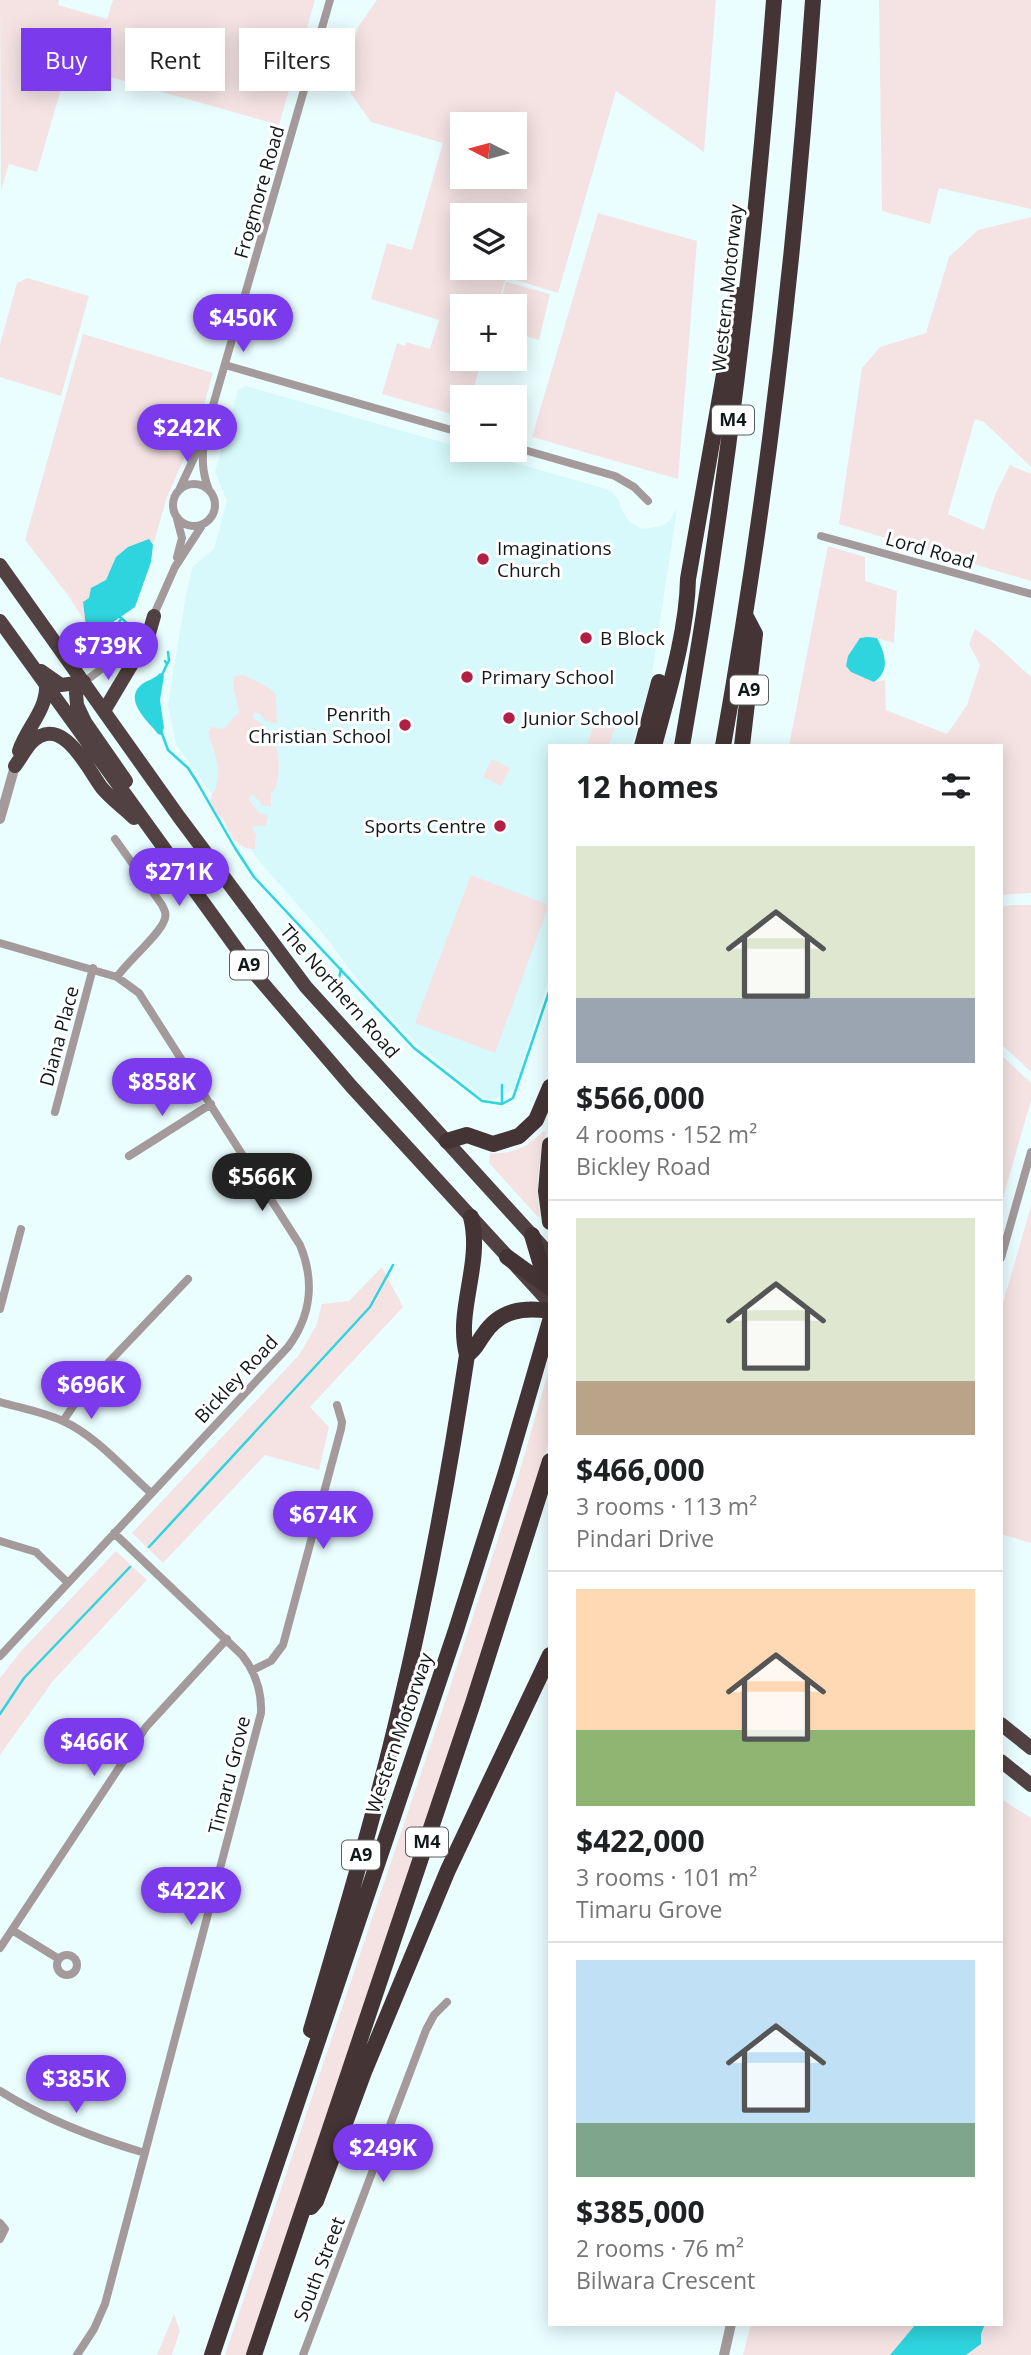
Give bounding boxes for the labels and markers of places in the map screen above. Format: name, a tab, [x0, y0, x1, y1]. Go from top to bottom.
pin: $450K	[194, 294, 292, 354]
pin: $242K	[138, 405, 236, 464]
place label: Imaginations Church	[497, 535, 611, 583]
marker: Imaginations Church	[475, 551, 491, 567]
pin: $739K	[59, 622, 157, 682]
place label: B Block	[600, 625, 665, 651]
marker: B Block	[578, 630, 594, 646]
place label: Primary School	[481, 664, 614, 690]
marker: Primary School	[459, 669, 475, 685]
place label: Penrith Christian School	[248, 701, 391, 749]
place label: Junior School	[521, 705, 639, 731]
marker: Junior School	[501, 710, 517, 726]
marker: Penrith Christian School	[397, 717, 413, 733]
place label: Sports Centre	[365, 813, 486, 839]
marker: Sports Centre	[492, 818, 508, 834]
pin: $271K	[130, 848, 228, 908]
pin: $858K	[113, 1058, 211, 1118]
pin: $566K	[213, 1154, 311, 1213]
pin: $696K	[42, 1362, 140, 1421]
pin: $674K	[274, 1492, 372, 1551]
pin: $466K	[45, 1718, 143, 1778]
pin: $422K	[142, 1868, 240, 1927]
pin: $385K	[27, 2056, 125, 2115]
pin: $249K	[334, 2124, 432, 2184]

